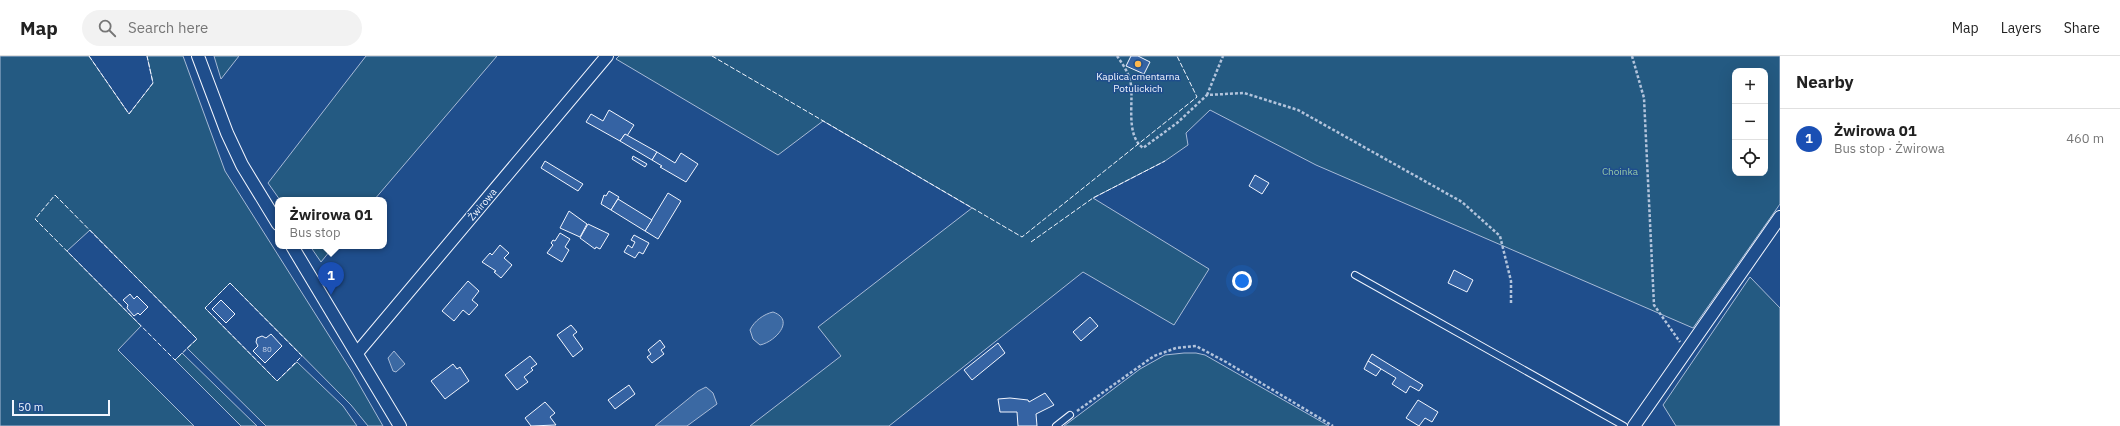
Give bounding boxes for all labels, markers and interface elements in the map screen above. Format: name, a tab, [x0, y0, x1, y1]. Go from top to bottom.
search box	[82, 10, 362, 46]
text: Map	[20, 16, 58, 40]
icon: search	[96, 17, 118, 39]
text: Search here	[128, 18, 208, 37]
text: Map	[1952, 19, 1979, 37]
text: Layers	[2001, 19, 2042, 37]
text: Share	[2064, 19, 2100, 37]
marker: Kaplica cmentarna Potulickich	[1133, 59, 1143, 69]
map controls	[1732, 68, 1768, 176]
button: +	[1732, 68, 1768, 104]
place label: Kaplica cmentarna Potulickich	[1096, 70, 1181, 95]
text: Nearby	[1796, 71, 1854, 93]
button: −	[1732, 104, 1768, 140]
text: Żwirowa 01	[1834, 121, 1917, 140]
text: 1	[1805, 130, 1813, 147]
text: 460 m	[2066, 130, 2104, 147]
button: locate	[1732, 140, 1768, 176]
text: Bus stop · Żwirowa	[1834, 140, 1945, 157]
park label: Choinka	[1602, 165, 1639, 178]
street label: Żwirowa	[465, 185, 500, 223]
popup	[275, 197, 387, 249]
text: Żwirowa 01	[290, 205, 372, 224]
text: Bus stop	[290, 224, 340, 241]
pin: 1	[318, 262, 344, 295]
your location	[1232, 271, 1252, 291]
house number: 80	[262, 344, 272, 354]
scale bar	[12, 398, 110, 417]
text: 50 m	[18, 400, 43, 414]

